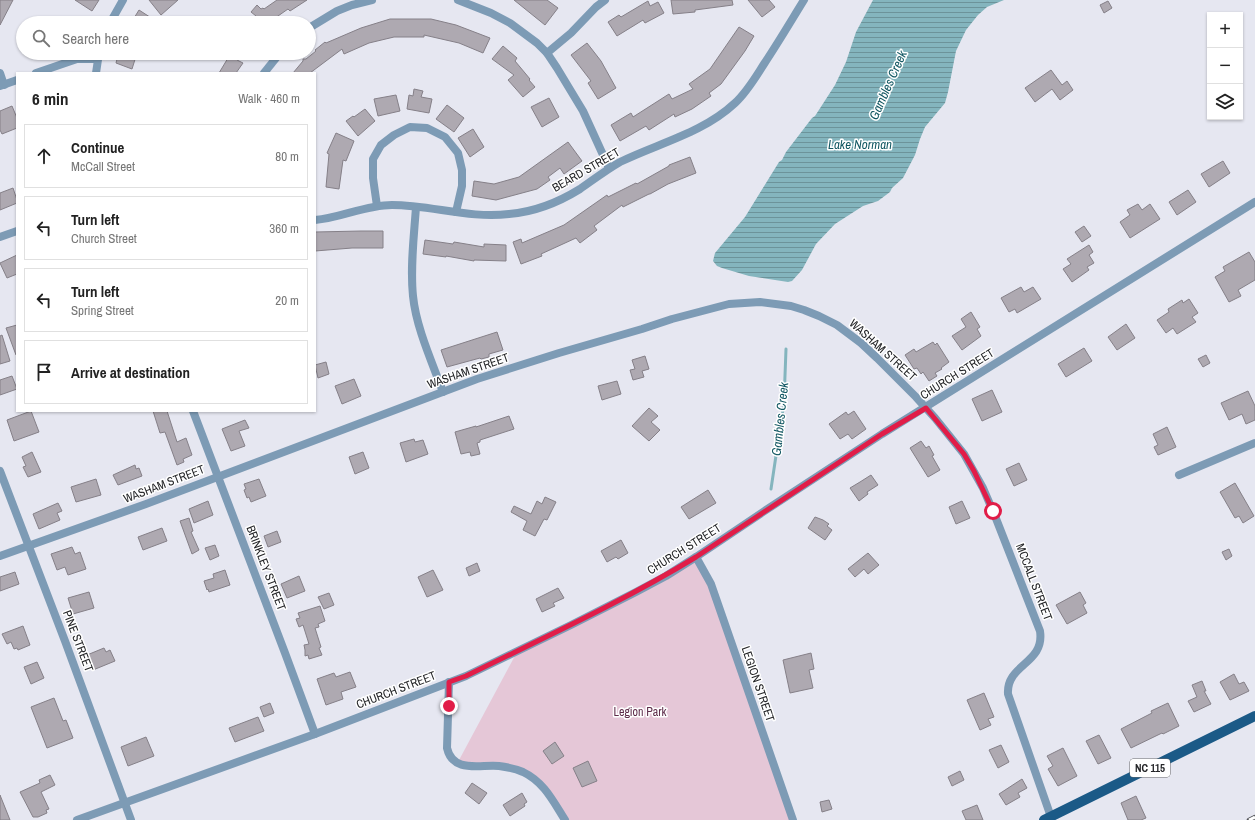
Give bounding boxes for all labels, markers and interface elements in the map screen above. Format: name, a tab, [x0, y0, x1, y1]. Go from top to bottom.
map controls	[1207, 12, 1243, 120]
button: +	[1207, 12, 1243, 48]
search box	[16, 16, 316, 60]
icon: search	[30, 27, 52, 49]
text: Search here	[62, 28, 129, 49]
water label: Gambles Creek	[865, 47, 911, 122]
button: −	[1207, 48, 1243, 84]
button: layers	[1207, 84, 1243, 120]
text: 6 min	[32, 87, 68, 110]
text: Walk · 460 m	[238, 90, 300, 107]
water label: Lake Norman	[828, 136, 892, 153]
text: Continue	[71, 137, 124, 158]
street label: BEARD STREET	[549, 144, 623, 196]
icon: ahead	[33, 145, 55, 167]
text: 80 m	[275, 148, 299, 165]
text: McCall Street	[71, 158, 135, 175]
text: Turn left	[71, 209, 119, 230]
icon: left	[33, 217, 55, 239]
text: 360 m	[269, 220, 299, 237]
text: Church Street	[71, 230, 137, 247]
text: Turn left	[71, 281, 119, 302]
icon: left	[33, 289, 55, 311]
text: 20 m	[275, 292, 299, 309]
text: Spring Street	[71, 302, 134, 319]
street label: WASHAM STREET	[846, 315, 920, 385]
street label: CHURCH STREET	[917, 345, 997, 403]
street label: WASHAM STREET	[425, 350, 511, 392]
icon: arrive	[33, 361, 55, 383]
text: Arrive at destination	[71, 362, 190, 383]
water label: Gambles Creek	[768, 381, 792, 457]
street label: WASHAM STREET	[121, 461, 207, 507]
route start	[984, 502, 1002, 520]
street label: CHURCH STREET	[644, 520, 724, 578]
street label: BRINKLEY STREET	[242, 523, 290, 613]
street label: MCCALL STREET	[1012, 541, 1056, 623]
street label: PINE STREET	[59, 608, 97, 674]
street label: LEGION STREET	[738, 644, 778, 724]
street label: CHURCH STREET	[354, 667, 438, 713]
route end	[440, 697, 458, 715]
park label: Legion Park	[613, 704, 667, 720]
road number: NC 115	[1130, 759, 1170, 777]

